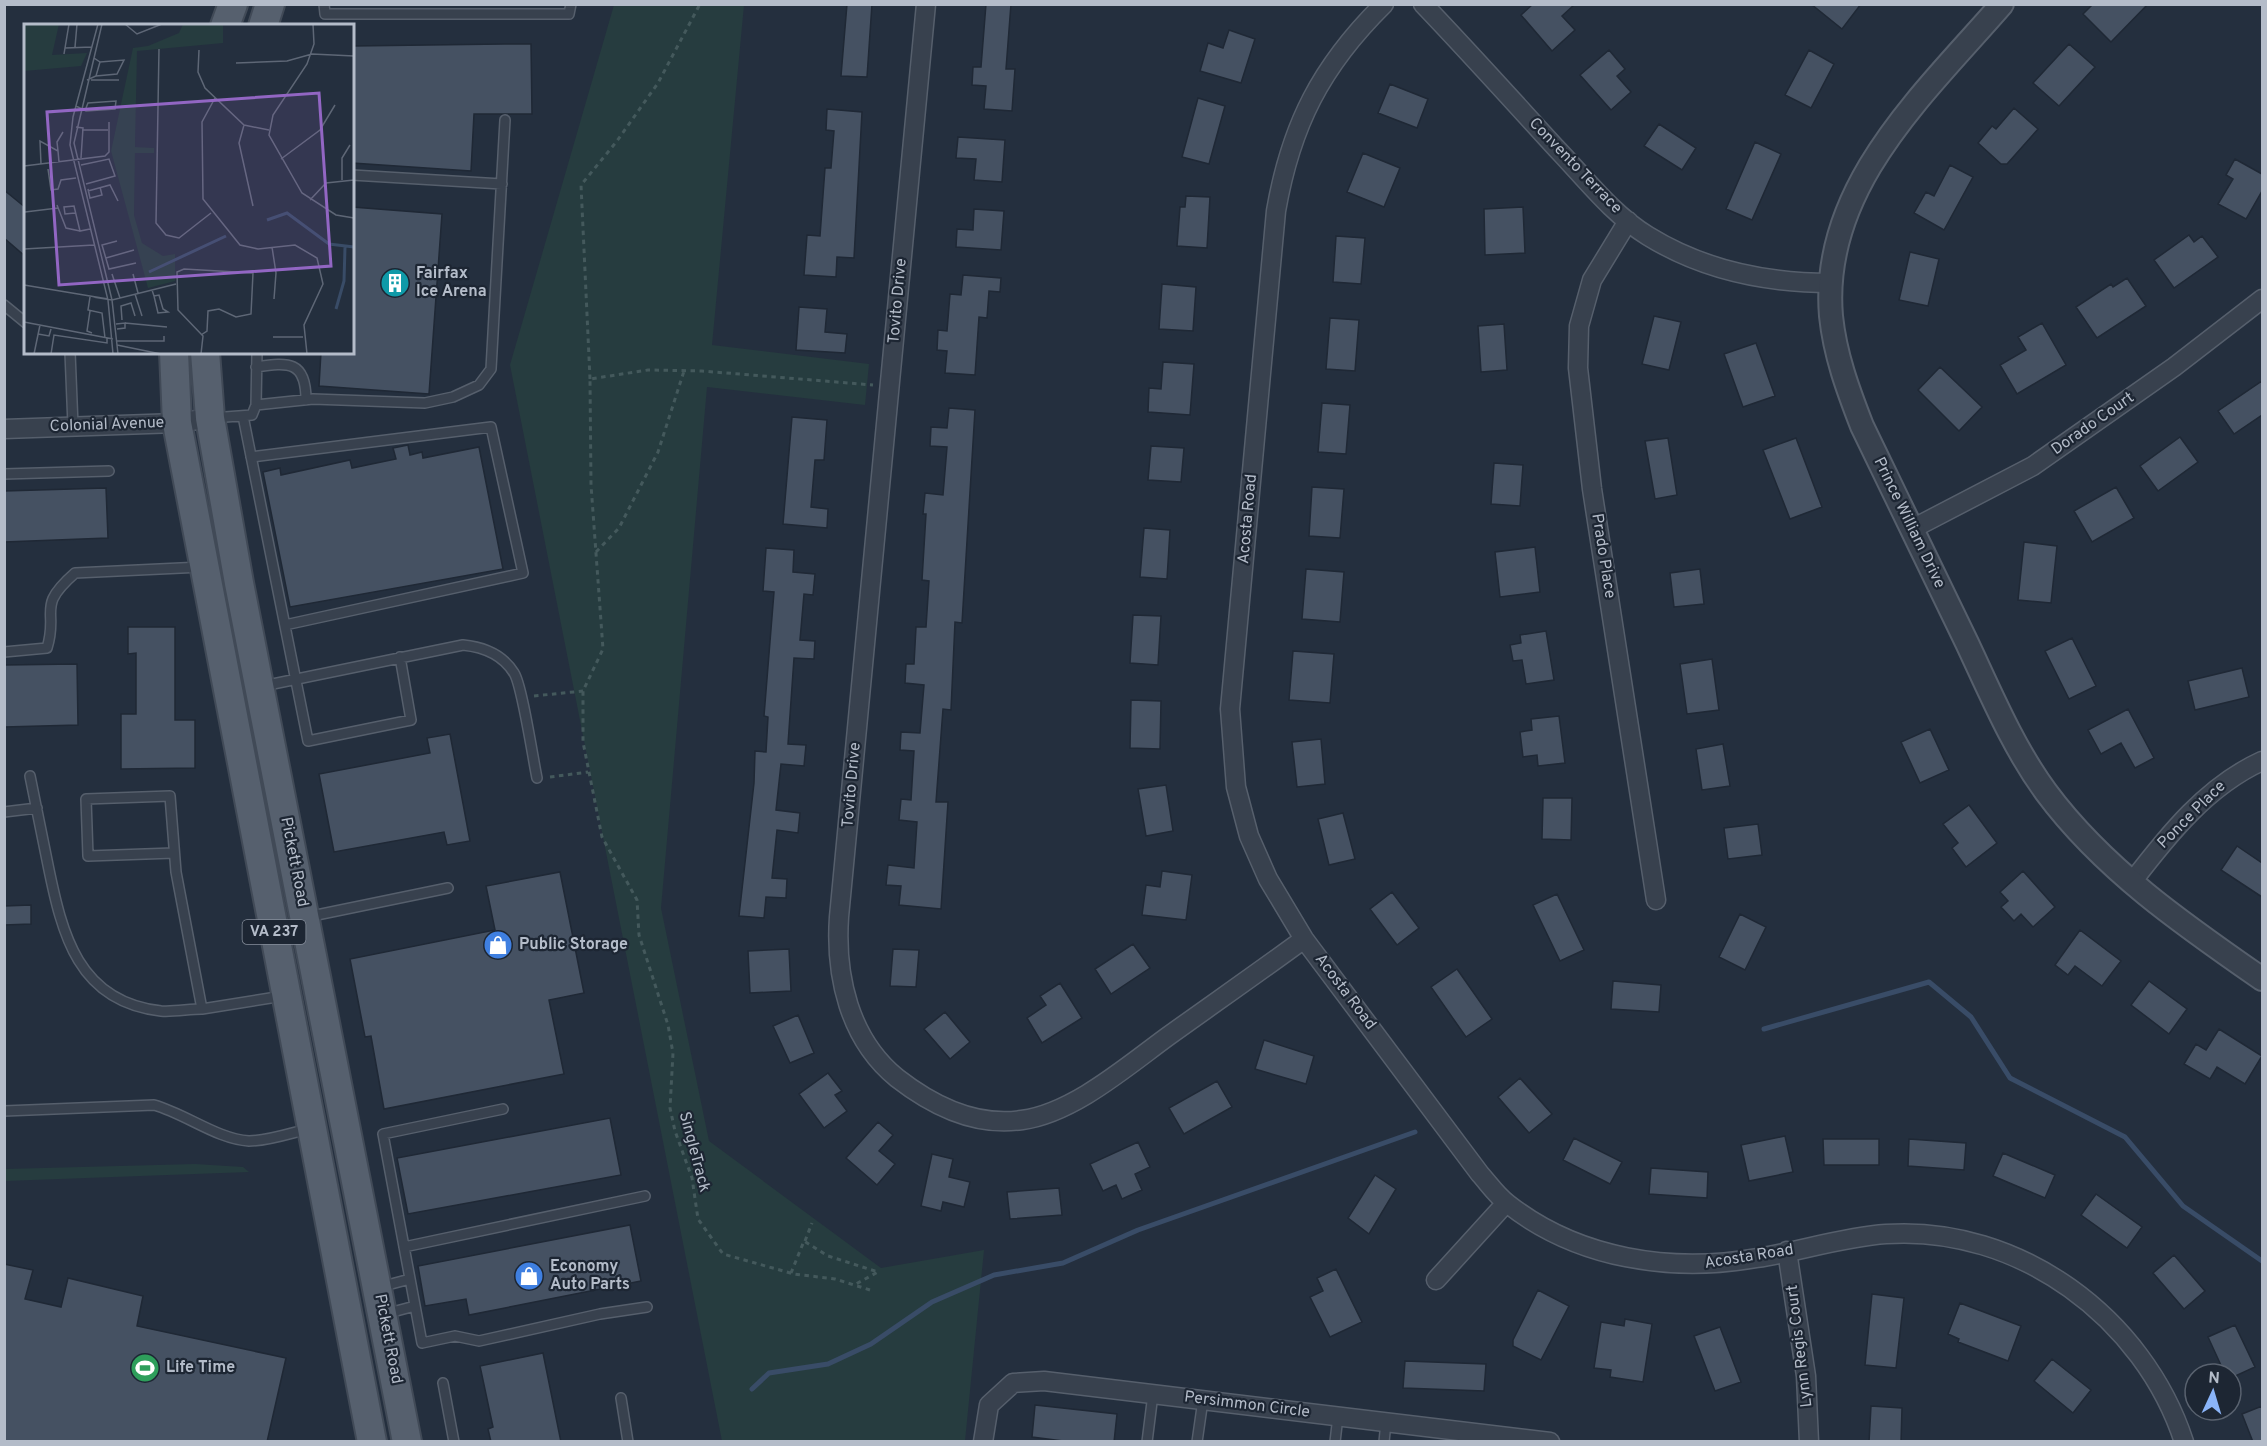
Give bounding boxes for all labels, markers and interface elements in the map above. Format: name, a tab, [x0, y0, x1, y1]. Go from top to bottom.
inset map	[24, 24, 354, 354]
street label: Convento Terrace	[1524, 114, 1626, 218]
street label: Tovito Drive	[884, 258, 912, 344]
place label: Fairfax Ice Arena	[416, 264, 487, 302]
building icon: Fairfax Ice Arena	[379, 267, 411, 299]
street label: Dorado Court	[2048, 388, 2138, 460]
street label: Colonial Avenue	[49, 413, 165, 437]
street label: Prince William Drive	[1869, 454, 1949, 592]
street label: Acosta Road	[1234, 473, 1262, 565]
street label: Prado Place	[1586, 512, 1620, 600]
street label: Tovito Drive	[838, 742, 866, 828]
street label: Ponce Place	[2154, 777, 2230, 853]
street label: Pickett Road	[275, 815, 313, 909]
road number: VA 237	[242, 920, 306, 944]
shop icon: Public Storage	[482, 929, 514, 961]
place label: Public Storage	[519, 935, 628, 955]
street label: Acosta Road	[1310, 950, 1380, 1034]
street label: SingleTrack	[674, 1110, 714, 1194]
street label: Acosta Road	[1703, 1240, 1795, 1274]
place label: Economy Auto Parts	[550, 1257, 630, 1295]
shop icon: Economy Auto Parts	[513, 1260, 545, 1292]
street label: Lynn Regis Court	[1783, 1284, 1817, 1408]
street label: Pickett Road	[369, 1292, 407, 1386]
sports icon: Life Time	[129, 1352, 161, 1384]
place label: Life Time	[166, 1358, 235, 1378]
north arrow	[2183, 1362, 2243, 1422]
text: N	[2207, 1369, 2220, 1389]
street label: Persimmon Circle	[1183, 1387, 1311, 1423]

